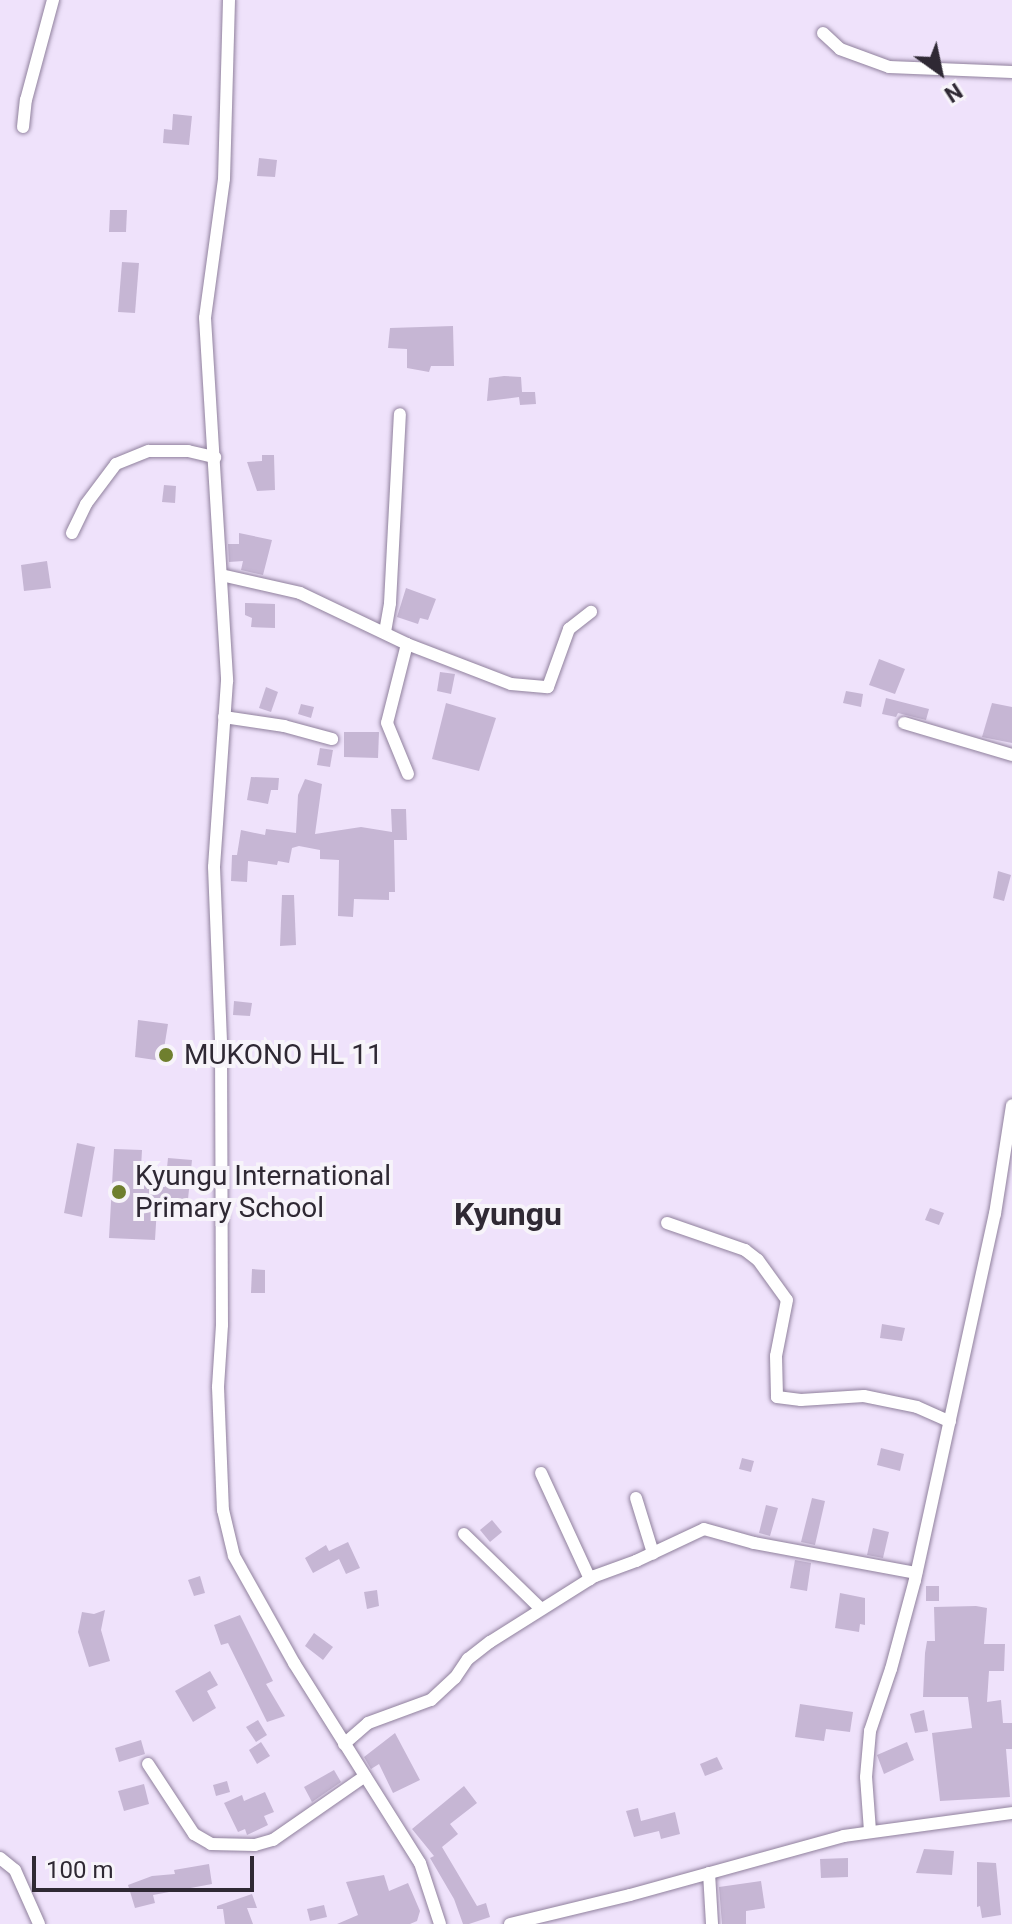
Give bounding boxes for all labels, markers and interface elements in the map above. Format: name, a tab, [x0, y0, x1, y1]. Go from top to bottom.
north arrow	[900, 32, 980, 112]
text: N	[940, 78, 967, 107]
place label: MUKONO HL 11	[184, 1038, 383, 1072]
marker: MUKONO HL 11	[155, 1044, 177, 1066]
place label: Kyungu International Primary School	[135, 1159, 391, 1225]
marker: Kyungu International Primary School	[110, 1183, 128, 1201]
district label: Kyungu	[454, 1195, 562, 1233]
scale bar	[36, 1840, 258, 1890]
text: 100 m	[46, 1856, 113, 1884]

